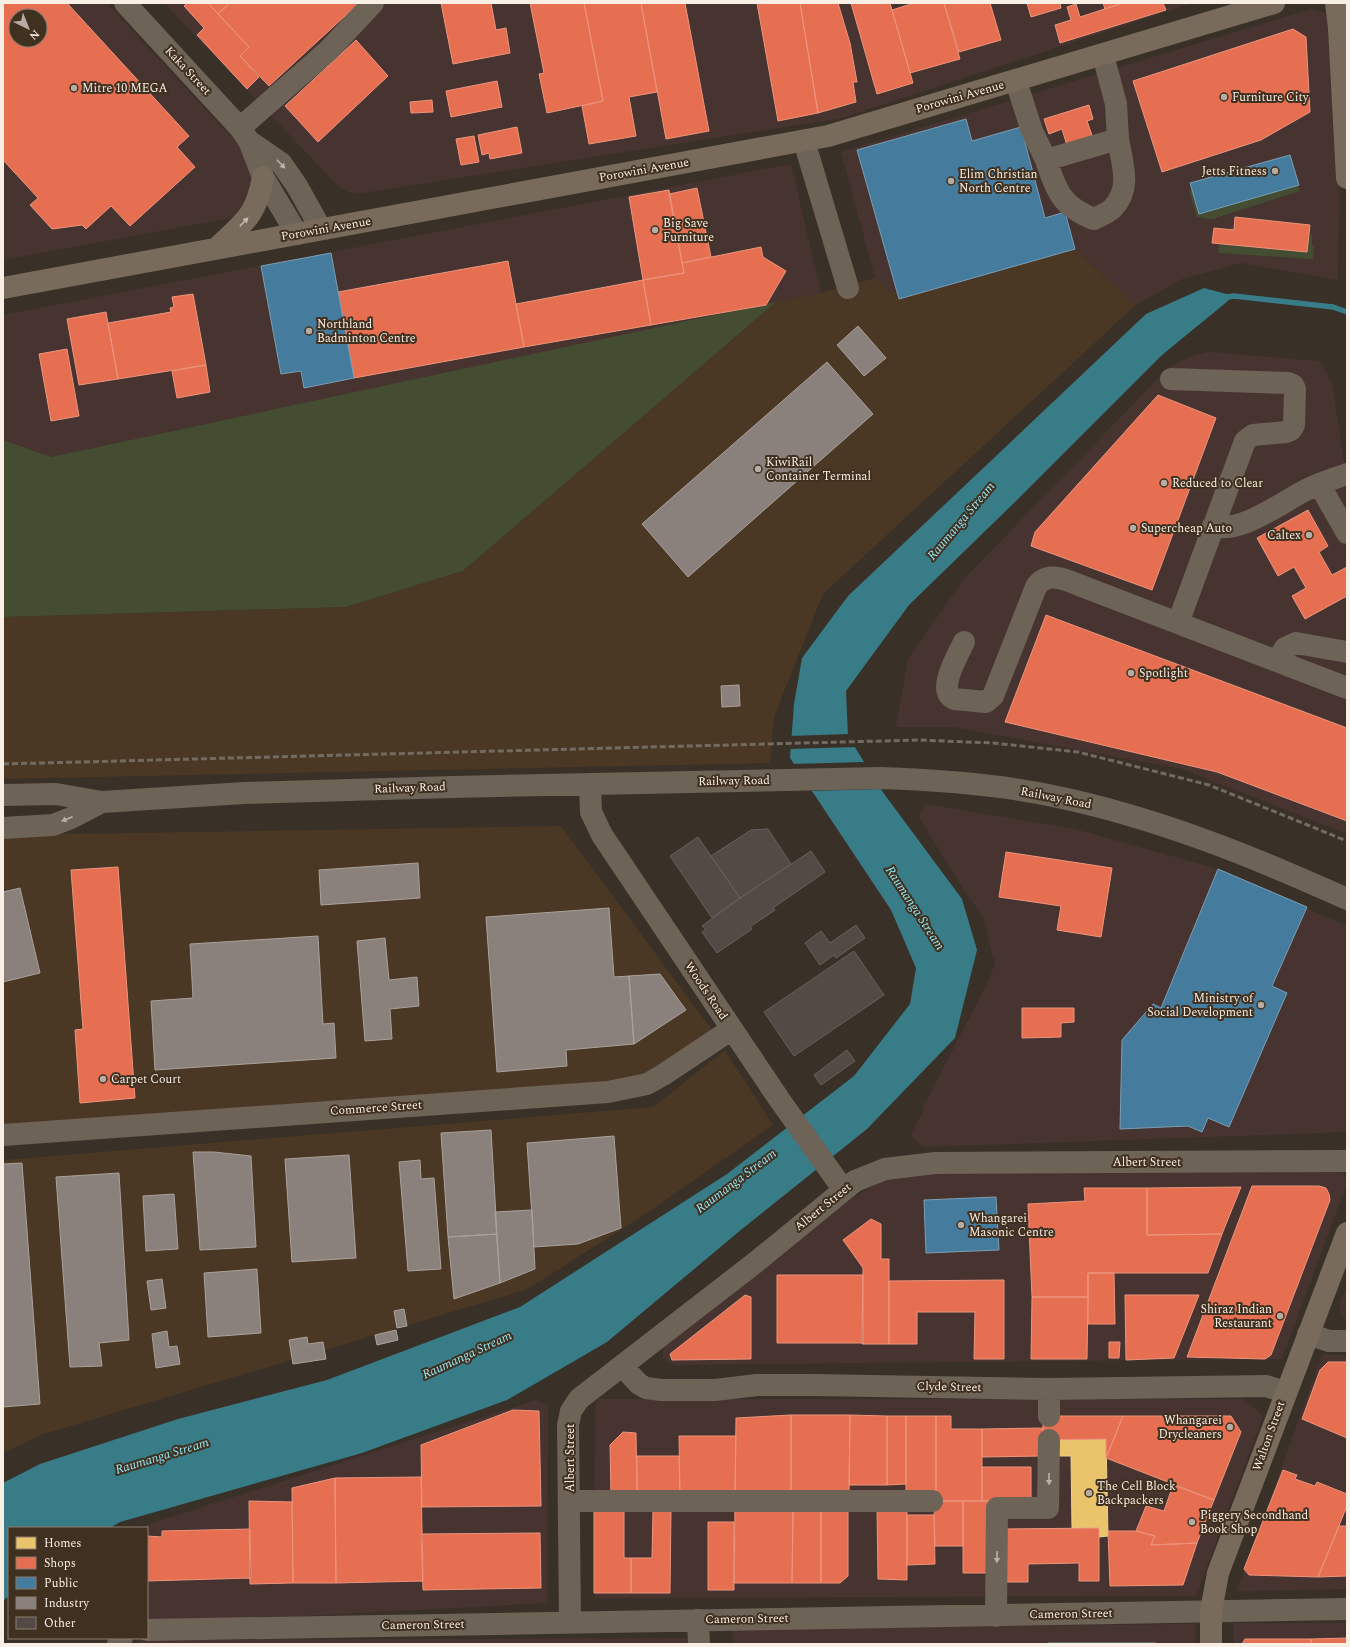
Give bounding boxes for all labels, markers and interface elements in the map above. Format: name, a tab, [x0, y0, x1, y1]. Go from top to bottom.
north arrow	[8, 8, 48, 48]
text: N	[25, 26, 44, 44]
street label: Kaka Street	[160, 42, 216, 100]
street label: Porowini Avenue	[914, 75, 1007, 119]
place label: Mitre 10 MEGA	[82, 79, 168, 98]
marker: Mitre 10 MEGA	[69, 83, 79, 93]
place label: Furniture City	[1232, 88, 1310, 107]
marker: Furniture City	[1219, 92, 1229, 102]
street label: Porowini Avenue	[597, 153, 691, 187]
one-way arrow	[276, 159, 285, 169]
place label: Jetts Fitness	[1202, 162, 1267, 181]
place label: Elim Christian North Centre	[959, 165, 1038, 198]
marker: Jetts Fitness	[1270, 166, 1280, 176]
marker: Elim Christian North Centre	[946, 176, 956, 186]
street label: Porowini Avenue	[279, 212, 373, 246]
place label: Big Save Furniture	[663, 214, 714, 247]
one-way arrow	[239, 217, 249, 227]
marker: Big Save Furniture	[650, 225, 660, 235]
place label: Northland Badminton Centre	[317, 315, 416, 348]
marker: Northland Badminton Centre	[304, 326, 314, 336]
place label: KiwiRail Container Terminal	[766, 453, 871, 486]
marker: KiwiRail Container Terminal	[753, 464, 763, 474]
place label: Reduced to Clear	[1172, 474, 1263, 493]
water label: Raumanga Stream	[922, 477, 1000, 565]
marker: Reduced to Clear	[1159, 478, 1169, 488]
place label: Supercheap Auto	[1141, 519, 1232, 538]
marker: Supercheap Auto	[1128, 523, 1138, 533]
place label: Caltex	[1267, 526, 1301, 545]
marker: Caltex	[1304, 530, 1314, 540]
place label: Spotlight	[1139, 664, 1188, 683]
marker: Spotlight	[1126, 668, 1136, 678]
street label: Railway Road	[698, 771, 770, 791]
street label: Railway Road	[374, 777, 447, 799]
street label: Railway Road	[1019, 782, 1093, 814]
one-way arrow	[61, 817, 73, 823]
water label: Raumanga Stream	[880, 862, 950, 954]
street label: Woods Road	[680, 958, 733, 1024]
place label: Ministry of Social Development	[1147, 989, 1254, 1022]
marker: Ministry of Social Development	[1256, 1000, 1266, 1010]
place label: Carpet Court	[111, 1070, 181, 1089]
marker: Carpet Court	[98, 1074, 108, 1084]
street label: Commerce Street	[329, 1095, 423, 1121]
water label: Raumanga Stream	[691, 1144, 781, 1218]
street label: Albert Street	[1113, 1153, 1181, 1172]
street label: Albert Street	[790, 1178, 856, 1236]
place label: Whangarei Masonic Centre	[969, 1209, 1054, 1242]
marker: Whangarei Masonic Centre	[956, 1220, 966, 1230]
place label: Shiraz Indian Restaurant	[1201, 1300, 1272, 1333]
marker: Shiraz Indian Restaurant	[1275, 1311, 1285, 1321]
water label: Raumanga Stream	[419, 1325, 515, 1385]
street label: Clyde Street	[916, 1377, 982, 1397]
street label: Walton Street	[1248, 1398, 1290, 1474]
place label: Whangarei Drycleaners	[1158, 1411, 1222, 1444]
marker: Whangarei Drycleaners	[1225, 1422, 1235, 1432]
street label: Albert Street	[561, 1424, 580, 1492]
water label: Raumanga Stream	[113, 1432, 211, 1480]
one-way arrow	[1046, 1473, 1052, 1486]
place label: The Cell Block Backpackers	[1097, 1477, 1176, 1510]
marker: The Cell Block Backpackers	[1084, 1488, 1094, 1498]
place label: Piggery Secondhand Book Shop	[1200, 1506, 1309, 1539]
marker: Piggery Secondhand Book Shop	[1187, 1517, 1197, 1527]
legend	[8, 1527, 148, 1639]
text: Homes	[44, 1534, 82, 1553]
one-way arrow	[994, 1551, 1000, 1564]
text: Shops	[44, 1554, 76, 1573]
text: Public	[44, 1574, 78, 1593]
text: Industry	[44, 1594, 90, 1613]
street label: Cameron Street	[1029, 1604, 1113, 1624]
street label: Cameron Street	[705, 1609, 789, 1629]
text: Other	[44, 1614, 76, 1633]
street label: Cameron Street	[381, 1615, 465, 1635]

